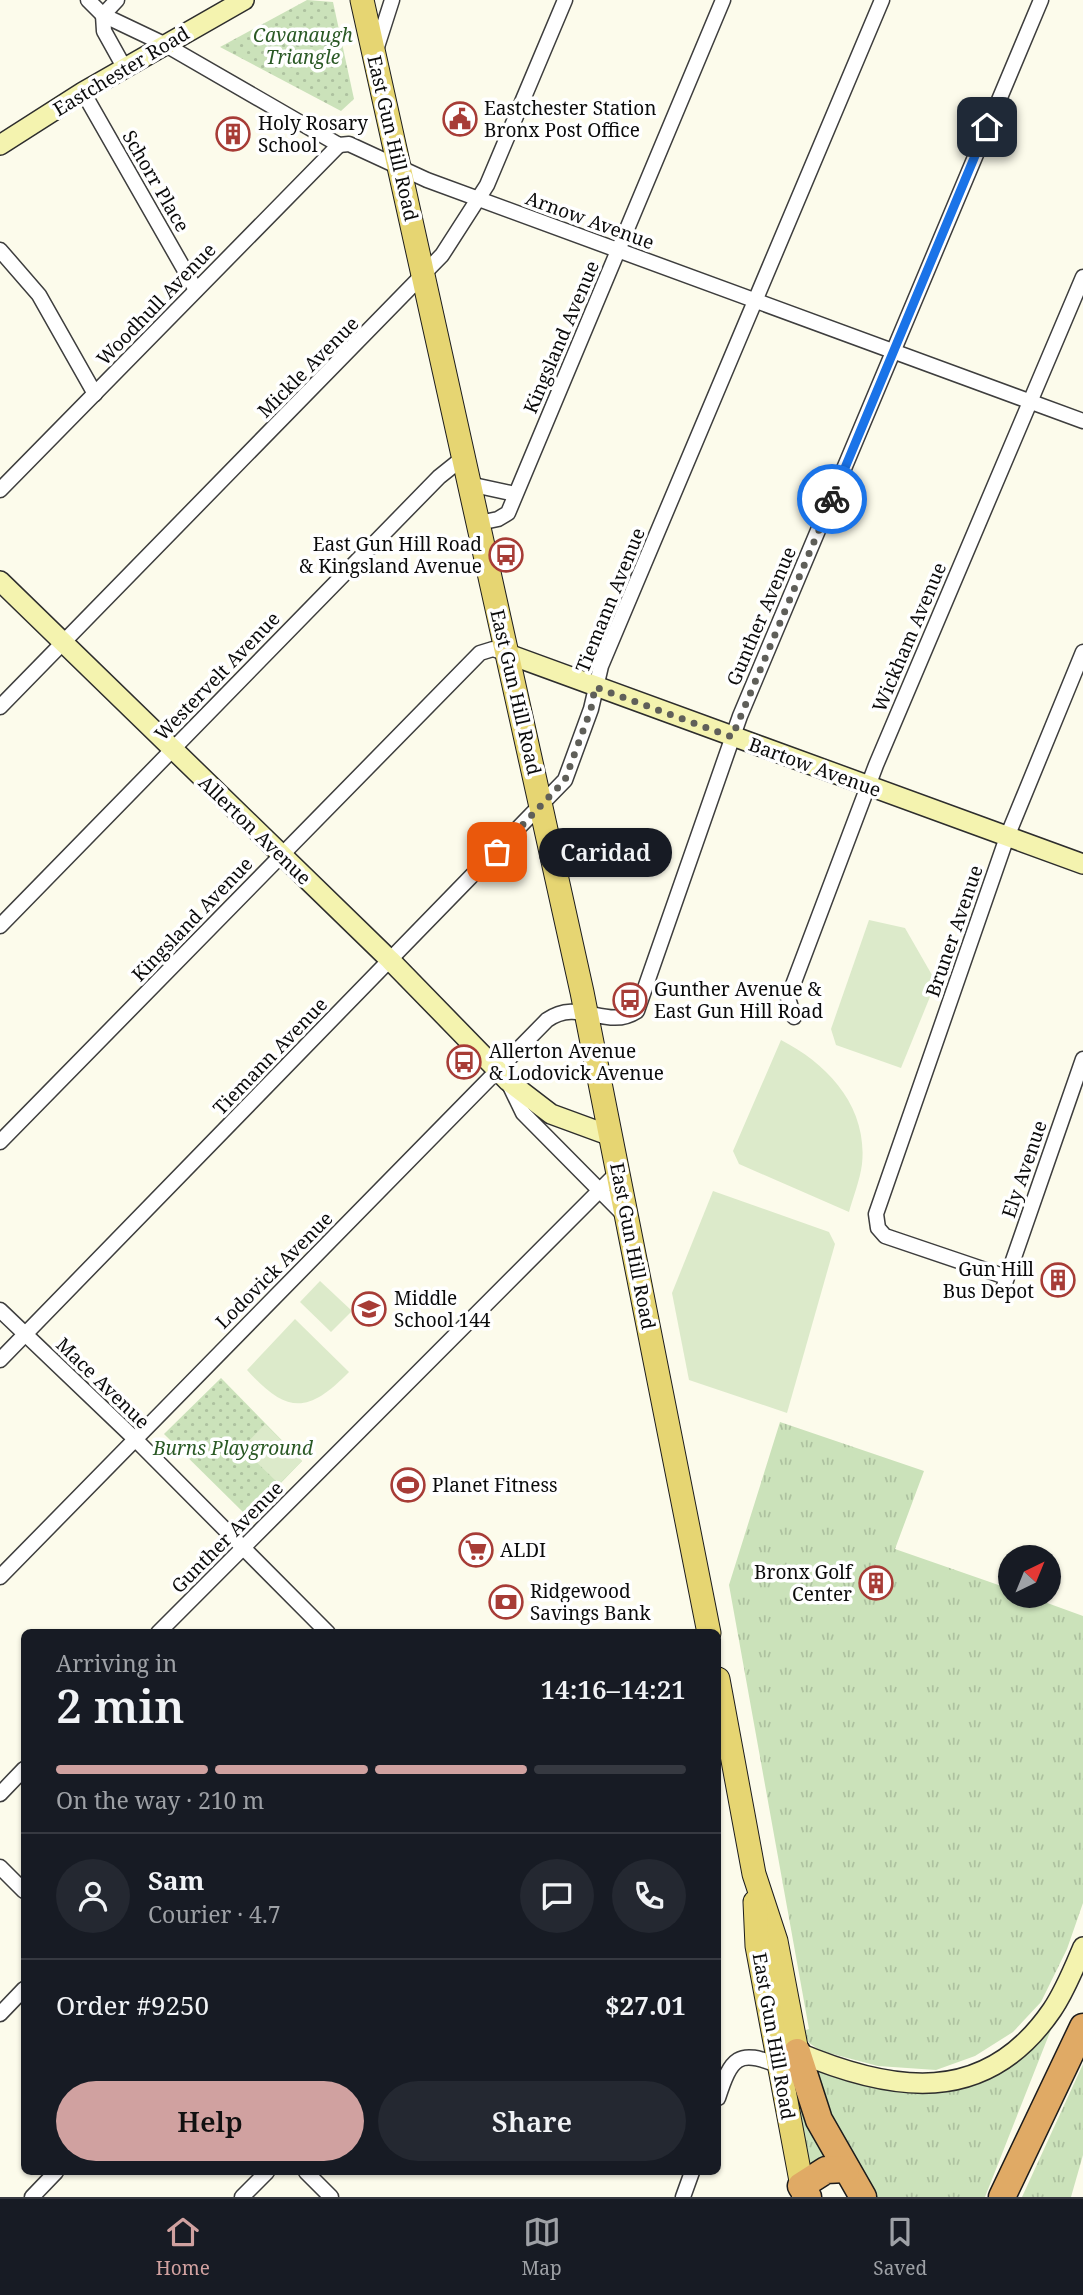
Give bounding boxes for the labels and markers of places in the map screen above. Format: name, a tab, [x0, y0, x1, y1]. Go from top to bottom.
place label: Eastchester Station Bronx Post Office	[484, 95, 656, 143]
pin	[957, 97, 1017, 157]
public building icon: Eastchester Station Bronx Post Office	[441, 100, 479, 138]
place label: Holy Rosary School	[258, 110, 368, 158]
building icon: Holy Rosary School	[214, 115, 252, 153]
place label: East Gun Hill Road & Kingsland Avenue	[299, 531, 482, 579]
bus stop icon: East Gun Hill Road & Kingsland Avenue	[487, 536, 525, 574]
pin	[467, 822, 527, 882]
callout: Caridad	[539, 828, 672, 876]
place label: Gunther Avenue & East Gun Hill Road	[654, 976, 824, 1024]
bus stop icon: Gunther Avenue & East Gun Hill Road	[611, 981, 649, 1019]
place label: Allerton Avenue & Lodovick Avenue	[489, 1038, 664, 1086]
bus stop icon: Allerton Avenue & Lodovick Avenue	[445, 1043, 483, 1081]
place label: Gun Hill Bus Depot	[943, 1256, 1034, 1304]
building icon: Gun Hill Bus Depot	[1039, 1261, 1077, 1299]
place label: Middle School 144	[394, 1285, 491, 1333]
school or university icon: Middle School 144	[350, 1290, 388, 1328]
sports icon: Planet Fitness	[389, 1466, 427, 1504]
place label: Planet Fitness	[432, 1472, 558, 1498]
supermarket icon: ALDI	[457, 1531, 495, 1569]
place label: ALDI	[500, 1537, 546, 1563]
place label: Bronx Golf Center	[754, 1559, 854, 1607]
building icon: Bronx Golf Center	[857, 1564, 895, 1602]
place label: Ridgewood Savings Bank	[530, 1578, 651, 1626]
bank icon: Ridgewood Savings Bank	[487, 1583, 525, 1621]

